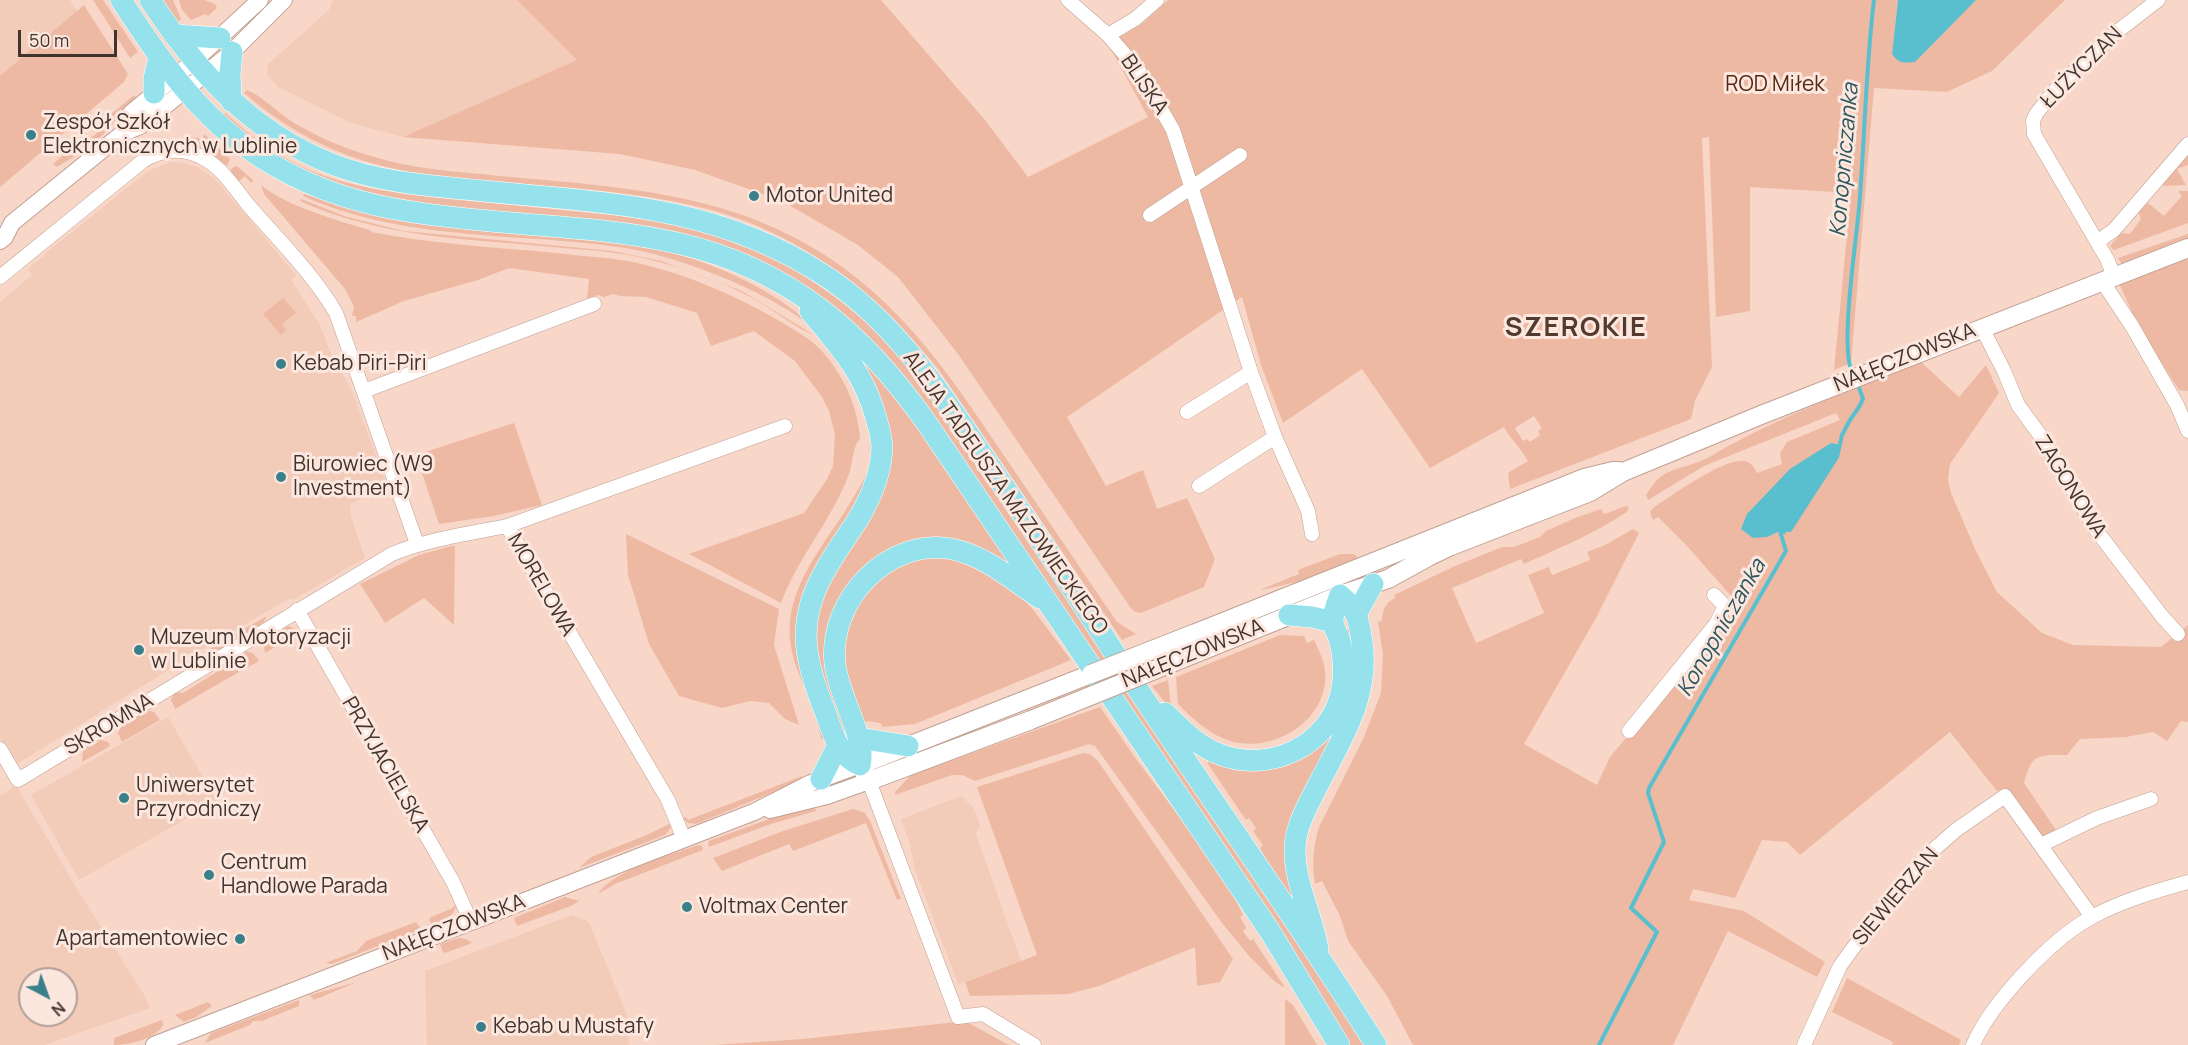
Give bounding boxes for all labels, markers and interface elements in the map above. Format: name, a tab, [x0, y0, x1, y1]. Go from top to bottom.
scale bar	[21, 18, 120, 56]
street label: ŁUŻYCZAN	[2036, 22, 2128, 114]
text: 50 m	[29, 28, 69, 52]
street label: BLISKA	[1115, 50, 1173, 120]
park label: ROD Miłek	[1725, 72, 1825, 98]
water label: Konopniczanka	[1825, 82, 1865, 238]
place label: Zespół Szkół Elektronicznych w Lublinie	[43, 110, 297, 160]
marker: Zespół Szkół Elektronicznych w Lublinie	[24, 128, 38, 142]
place label: Motor United	[766, 183, 893, 209]
marker: Motor United	[747, 189, 761, 203]
district label: SZEROKIE	[1505, 312, 1647, 344]
street label: NAŁĘCZOWSKA	[1830, 318, 1980, 398]
street label: ALEJA TADEUSZA MAZOWIECKIEGO	[897, 347, 1113, 639]
place label: Kebab Piri-Piri	[293, 351, 427, 377]
marker: Kebab Piri-Piri	[274, 357, 288, 371]
street label: ZAGONOWA	[2029, 431, 2111, 543]
place label: Biurowiec (W9 Investment)	[293, 452, 433, 502]
marker: Biurowiec (W9 Investment)	[274, 470, 288, 484]
street label: MORELOWA	[501, 529, 581, 641]
water label: Konopniczanka	[1672, 555, 1772, 701]
street label: NAŁĘCZOWSKA	[1118, 614, 1268, 694]
place label: Muzeum Motoryzacji w Lublinie	[151, 625, 351, 675]
marker: Muzeum Motoryzacji w Lublinie	[132, 643, 146, 657]
street label: SKROMNA	[60, 689, 158, 761]
street label: PRZYJACIELSKA	[336, 693, 434, 837]
place label: Uniwersytet Przyrodniczy	[136, 773, 261, 823]
marker: Uniwersytet Przyrodniczy	[117, 791, 131, 805]
street label: SIEWIERZAN	[1848, 843, 1944, 951]
place label: Centrum Handlowe Parada	[221, 850, 388, 900]
marker: Centrum Handlowe Parada	[202, 868, 216, 882]
street label: NAŁĘCZOWSKA	[379, 889, 529, 967]
place label: Voltmax Center	[699, 894, 848, 920]
marker: Voltmax Center	[680, 900, 694, 914]
place label: Apartamentowiec	[56, 926, 228, 952]
marker: Apartamentowiec	[233, 932, 247, 946]
north arrow	[18, 967, 78, 1027]
text: N	[47, 997, 70, 1021]
place label: Kebab u Mustafy	[493, 1014, 654, 1040]
marker: Kebab u Mustafy	[474, 1020, 488, 1034]

